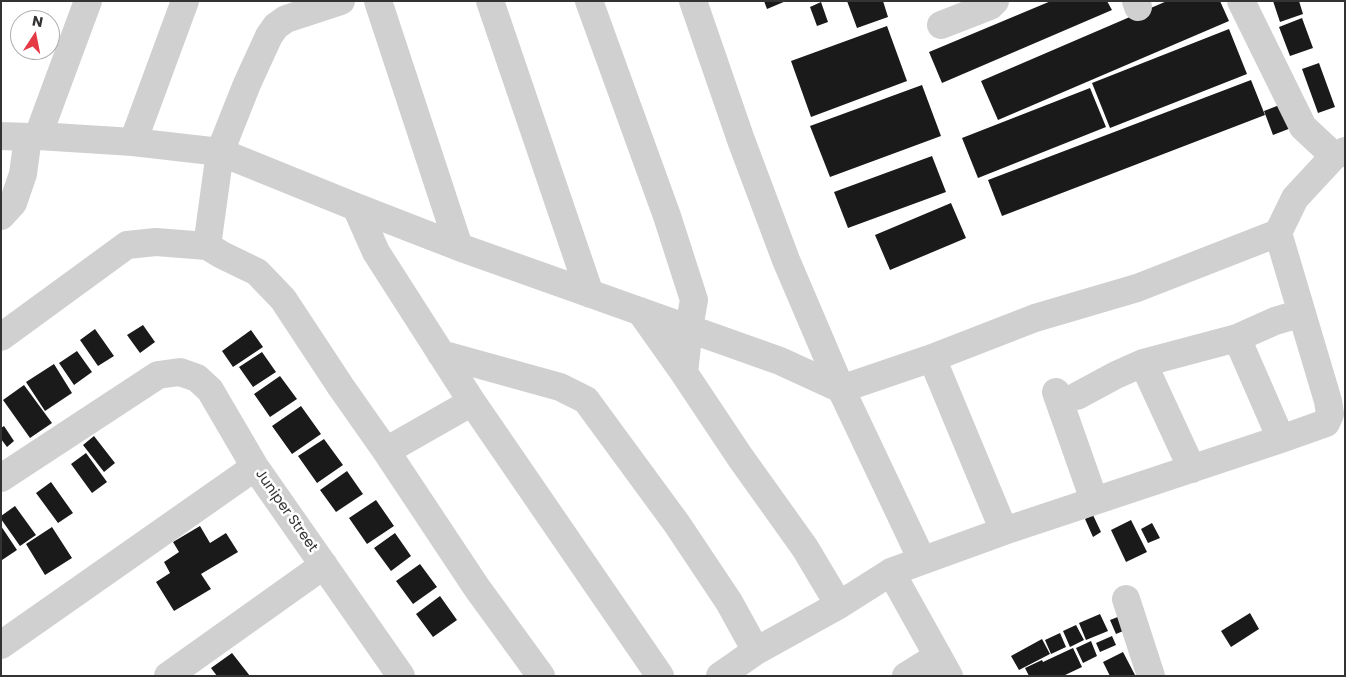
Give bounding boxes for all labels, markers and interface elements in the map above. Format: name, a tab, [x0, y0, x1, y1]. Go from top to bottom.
north arrow	[10, 10, 60, 60]
text: N	[31, 10, 45, 32]
street label: Juniper Street	[251, 467, 321, 555]

